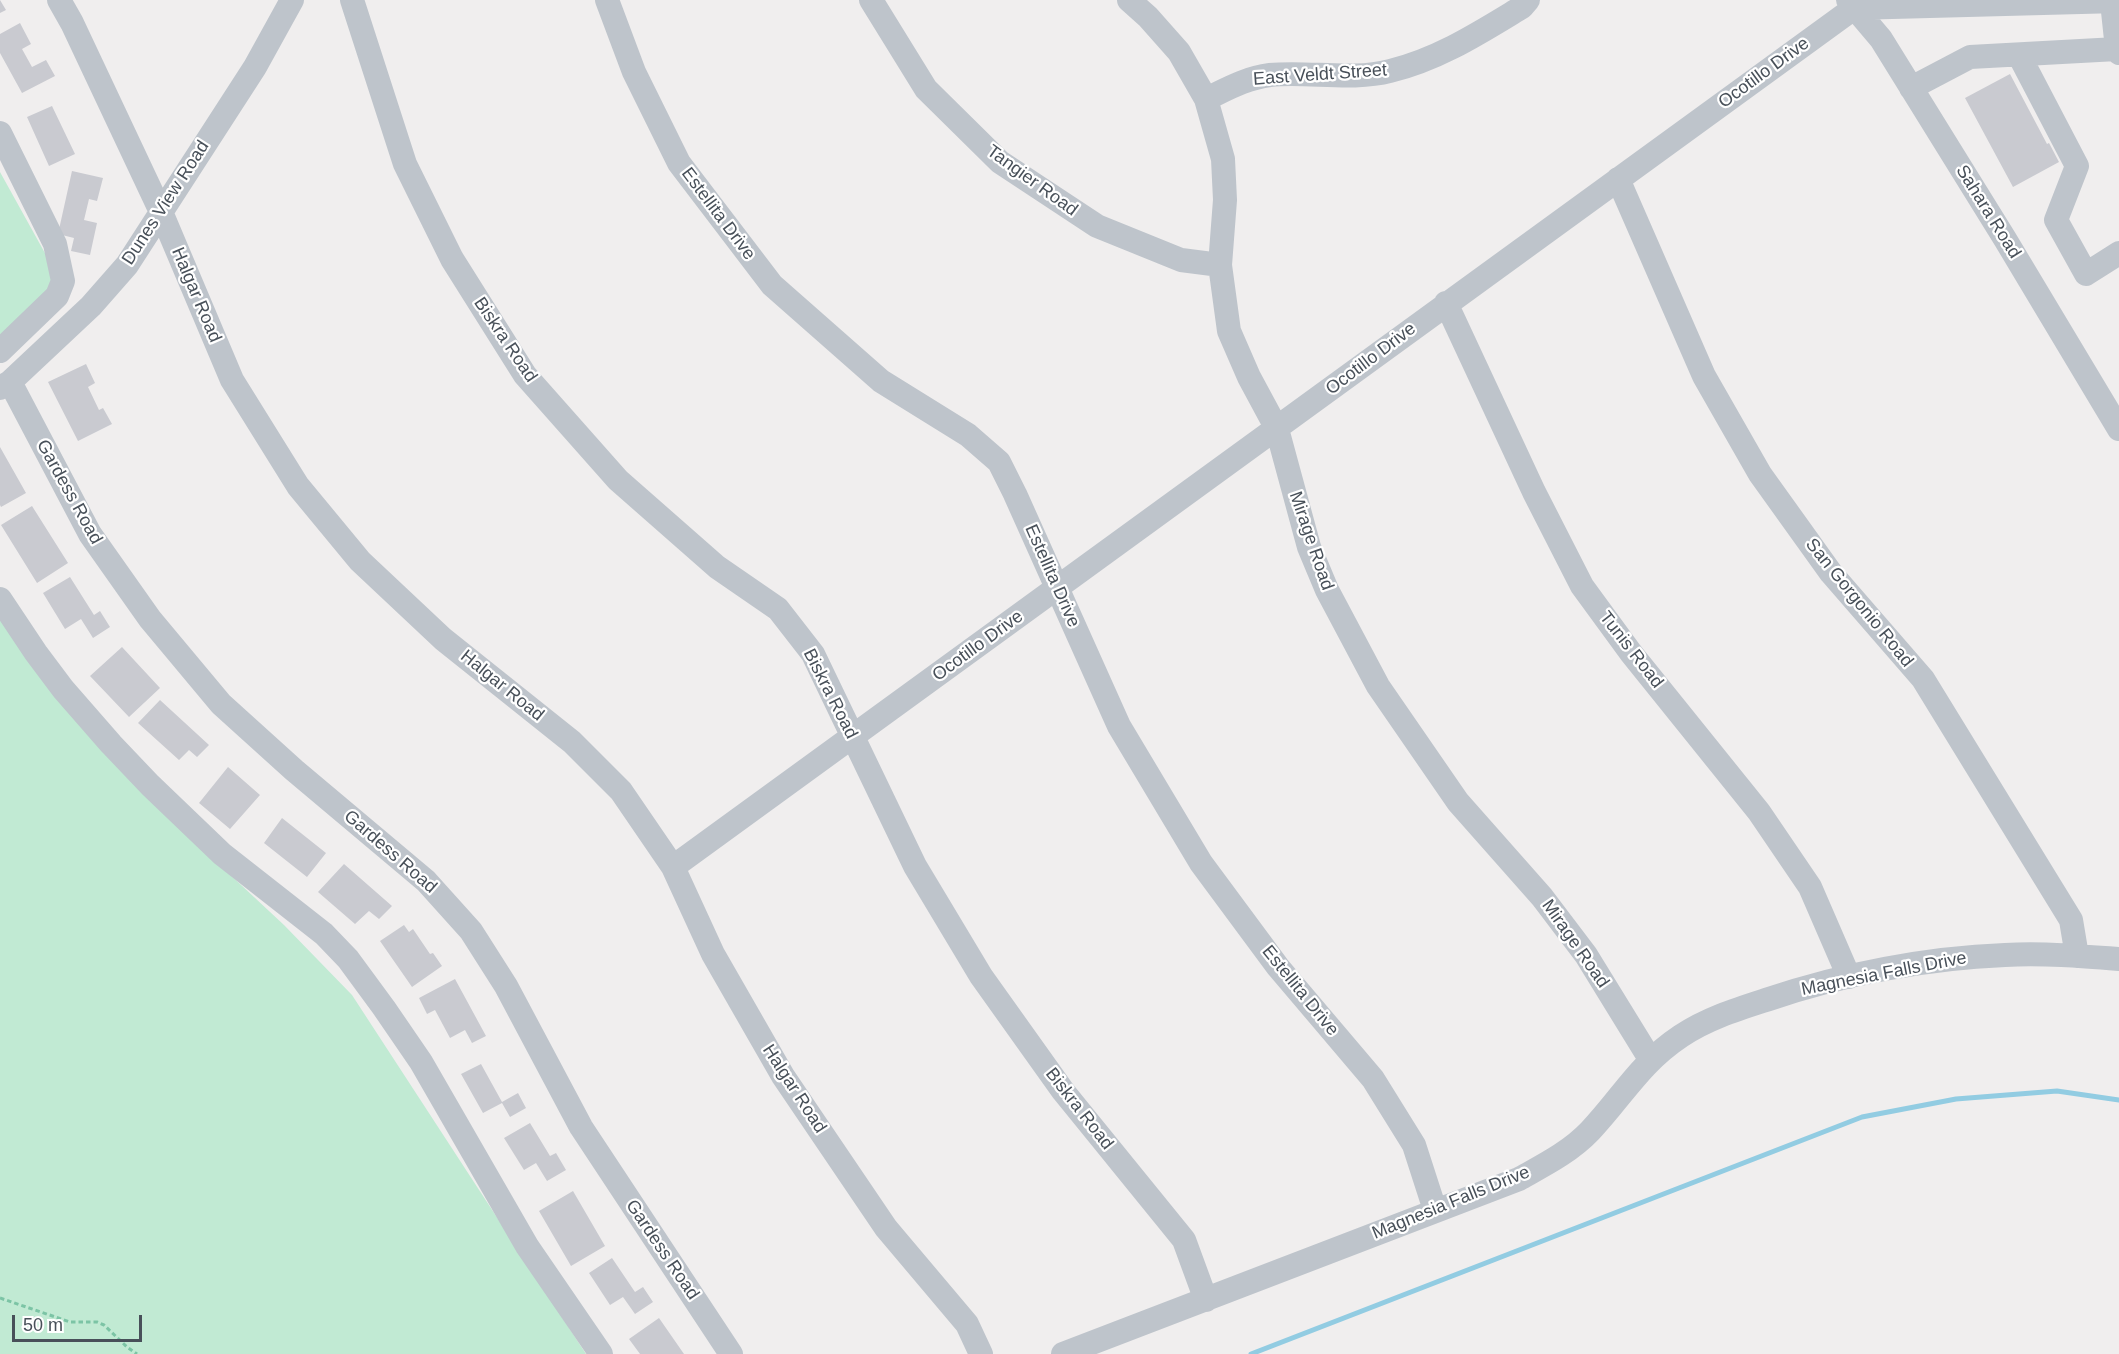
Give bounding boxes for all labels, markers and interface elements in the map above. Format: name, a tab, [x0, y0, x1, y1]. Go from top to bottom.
street label: Ocotillo Drive	[1714, 33, 1814, 113]
street label: East Veldt Street	[1252, 60, 1388, 90]
street label: Dunes View Road	[118, 137, 214, 269]
street label: Tangier Road	[982, 141, 1082, 221]
street label: Sahara Road	[1951, 161, 2025, 263]
street label: Estellita Drive	[676, 164, 760, 264]
street label: Halgar Road	[166, 244, 226, 346]
street label: Biskra Road	[469, 293, 541, 387]
street label: Ocotillo Drive	[1322, 318, 1420, 400]
street label: Gardess Road	[31, 436, 107, 548]
street label: Mirage Road	[1284, 489, 1338, 593]
street label: Estellita Drive	[1020, 521, 1084, 631]
street label: San Gorgonio Road	[1801, 534, 1917, 672]
street label: Ocotillo Drive	[928, 606, 1028, 686]
street label: Tunis Road	[1594, 607, 1668, 693]
street label: Biskra Road	[798, 645, 862, 743]
street label: Halgar Road	[456, 646, 548, 726]
street label: Gardess Road	[339, 806, 441, 898]
street label: Mirage Road	[1537, 896, 1613, 992]
street label: Estellita Drive	[1257, 941, 1343, 1041]
street label: Magnesia Falls Drive	[1799, 947, 1969, 1001]
street label: Halgar Road	[757, 1041, 831, 1137]
street label: Biskra Road	[1040, 1064, 1118, 1154]
street label: Magnesia Falls Drive	[1369, 1162, 1533, 1244]
street label: Gardess Road	[621, 1196, 703, 1304]
scale bar	[15, 1303, 146, 1341]
text: 50 m	[23, 1315, 63, 1335]

